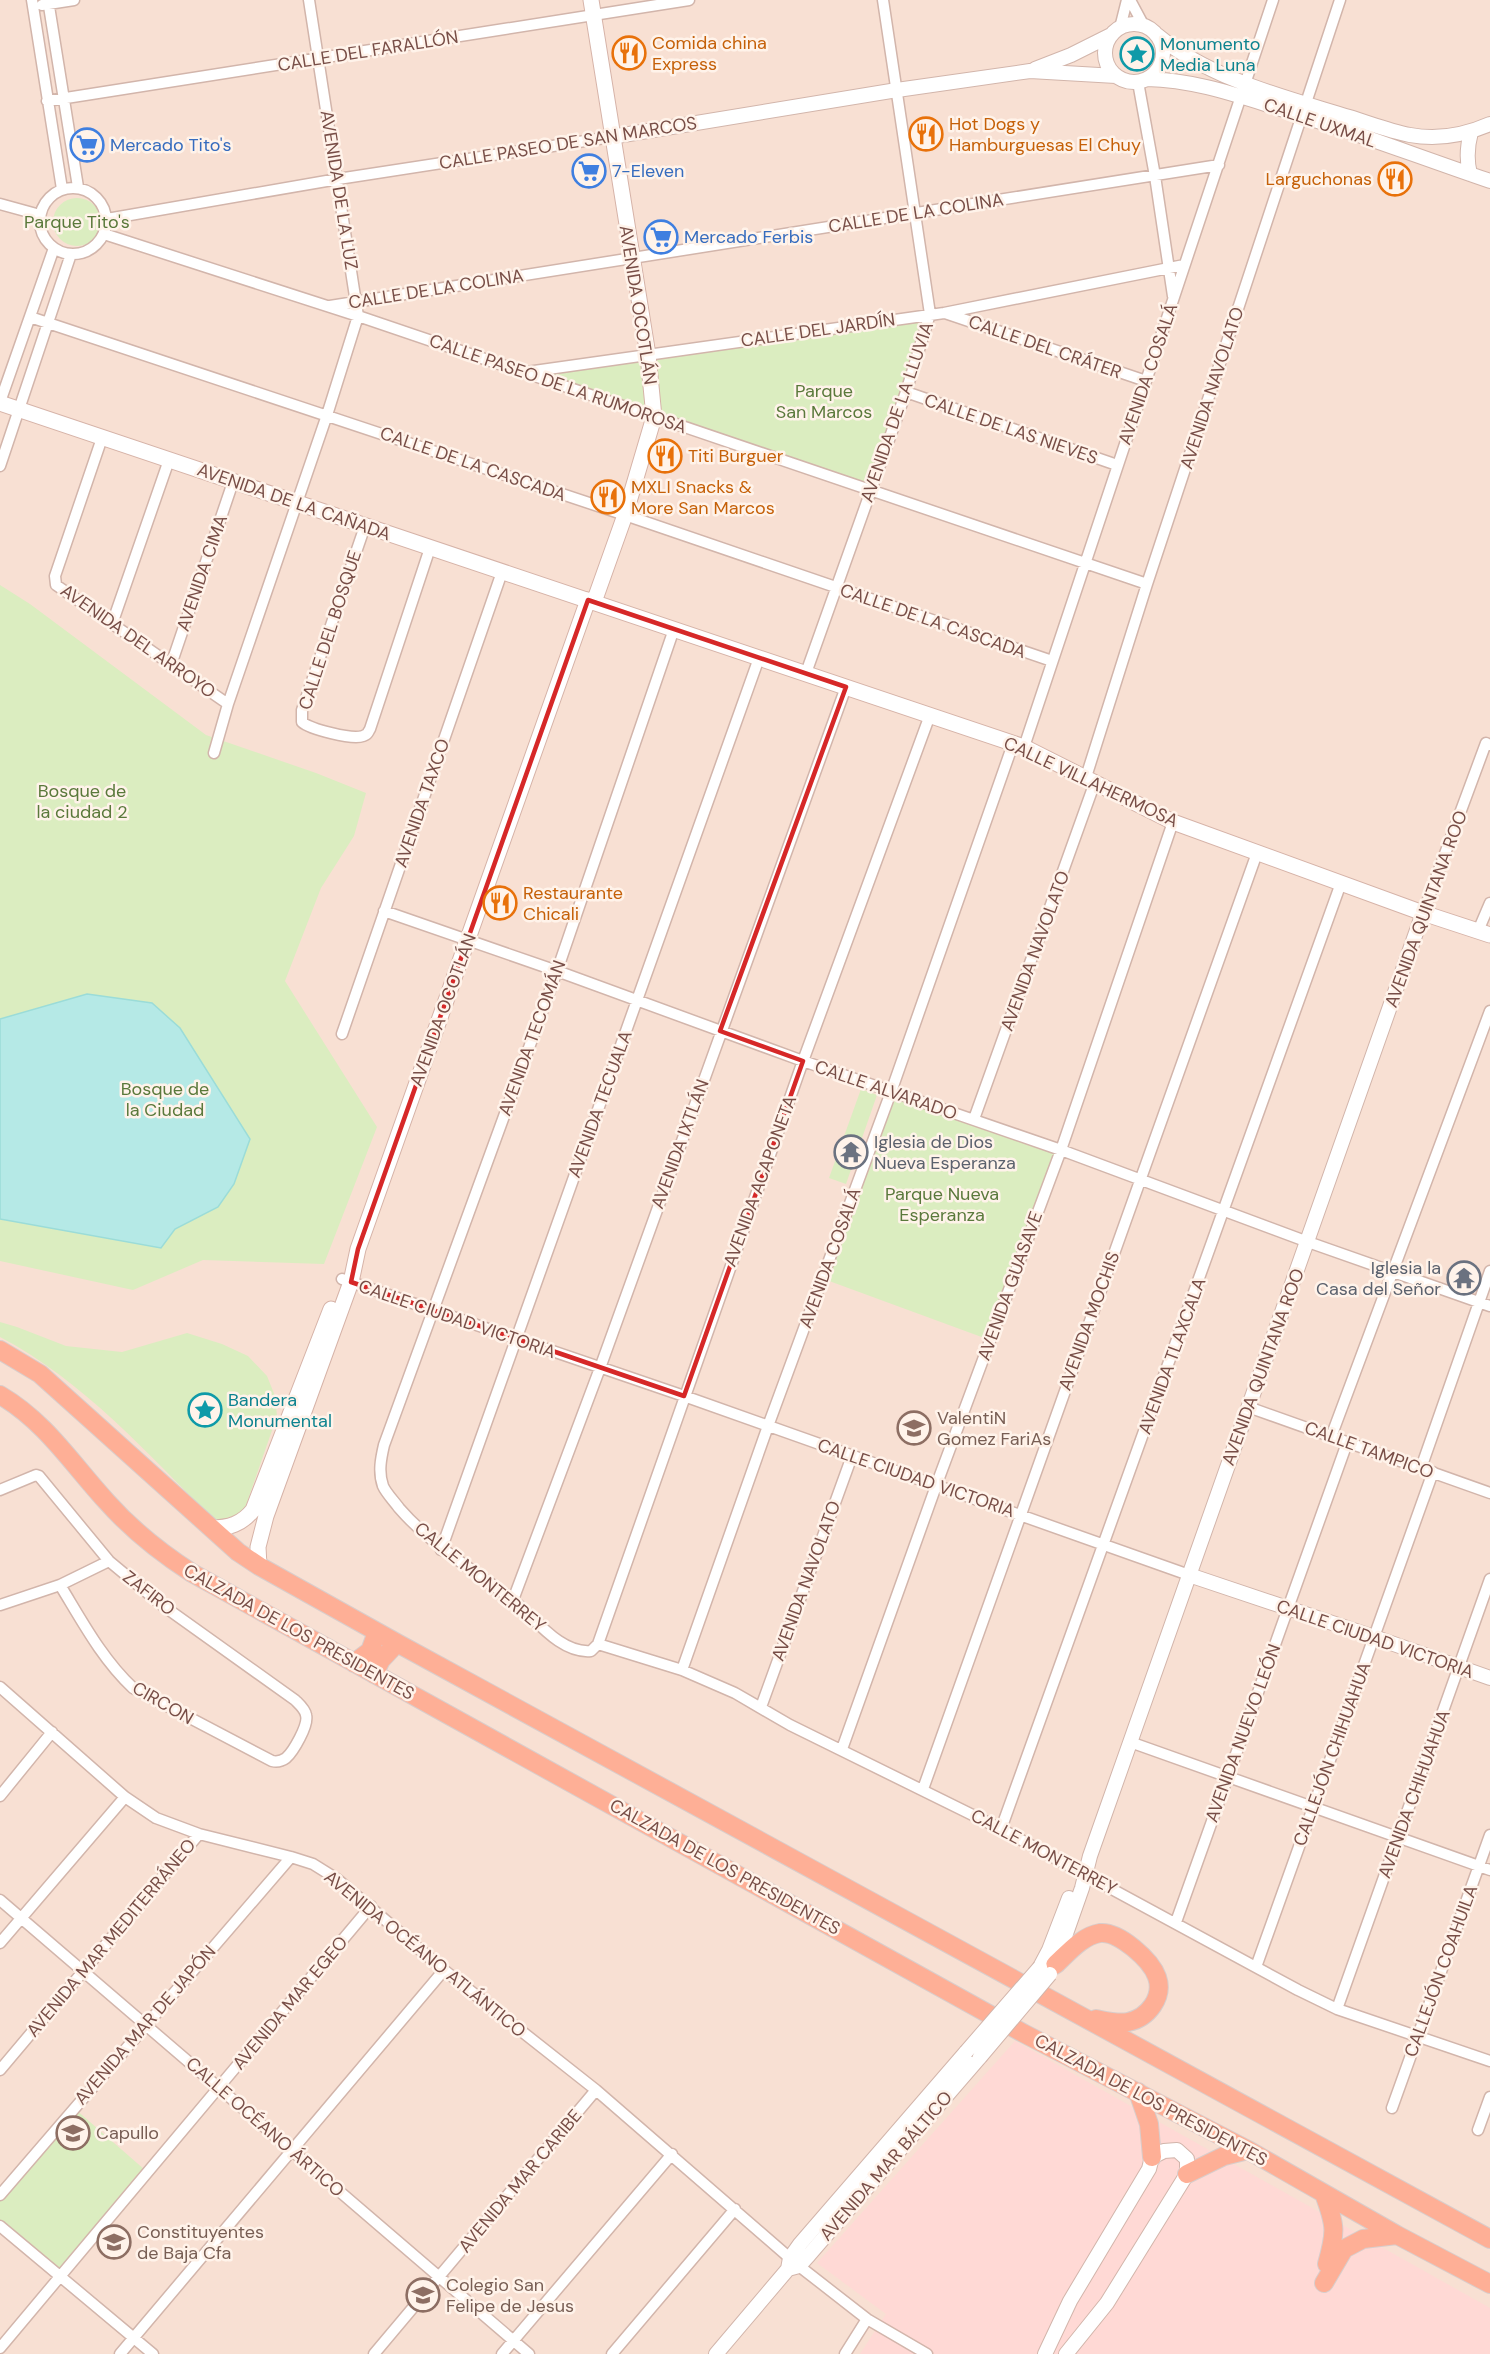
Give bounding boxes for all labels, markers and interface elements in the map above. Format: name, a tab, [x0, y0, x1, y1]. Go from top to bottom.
street label: CALLE DEL FARALLÓN	[276, 25, 460, 77]
place label: Comida china Express	[652, 31, 767, 76]
place label: Monumento Media Luna	[1160, 32, 1261, 77]
restaurant icon: Comida china Express	[611, 35, 647, 71]
place icon: Monumento Media Luna	[1119, 36, 1155, 72]
street label: CALLE UXMAL	[1260, 92, 1380, 154]
street label: AVENIDA DE LA LUZ	[315, 108, 363, 272]
street label: CALLE PASEO DE SAN MARCOS	[437, 111, 699, 175]
place label: Hot Dogs y Hamburguesas El Chuy	[949, 112, 1141, 157]
restaurant icon: Hot Dogs y Hamburguesas El Chuy	[908, 116, 944, 152]
supermarket icon: Mercado Tito's	[69, 127, 105, 163]
place label: Mercado Tito's	[110, 133, 232, 157]
supermarket icon: 7-Eleven	[571, 153, 607, 189]
place label: 7-Eleven	[612, 159, 684, 183]
restaurant icon: Larguchonas	[1377, 161, 1413, 197]
place label: Larguchonas	[1265, 167, 1372, 191]
street label: CALLE DE LA COLINA	[827, 187, 1005, 239]
park label: Parque Tito's	[24, 210, 130, 234]
supermarket icon: Mercado Ferbis	[643, 219, 679, 255]
street label: AVENIDA OCOTLÁN	[614, 223, 662, 387]
place label: Mercado Ferbis	[684, 225, 813, 249]
street label: CALLE DE LA COLINA	[347, 263, 525, 315]
street label: AVENIDA COSALÁ	[1113, 300, 1183, 448]
street label: AVENIDA NAVOLATO	[1175, 304, 1250, 472]
street label: CALLE DEL JARDÍN	[739, 307, 897, 353]
street label: CALLE DEL CRÁTER	[965, 310, 1125, 384]
street label: AVENIDA DE LA LLUVIA	[855, 319, 939, 505]
street label: CALLE PASEO DE LA RUMOROSA	[426, 329, 690, 439]
park label: Parque San Marcos	[776, 379, 872, 424]
street label: CALLE DE LAS NIEVES	[921, 388, 1101, 470]
street label: CALLE DE LA CASCADA	[377, 421, 569, 507]
restaurant icon: Titi Burguer	[647, 438, 683, 474]
place label: Titi Burguer	[688, 444, 784, 468]
street label: AVENIDA DE LA CAÑADA	[194, 458, 394, 546]
place label: MXLI Snacks & More San Marcos	[631, 475, 775, 520]
restaurant icon: MXLI Snacks & More San Marcos	[590, 479, 626, 515]
street label: AVENIDA CIMA	[171, 512, 233, 634]
street label: CALLE DEL BOSQUE	[293, 547, 367, 713]
street label: AVENIDA DEL ARROYO	[56, 578, 220, 704]
street label: CALLE DE LA CASCADA	[837, 578, 1029, 664]
street label: CALLE VILLAHERMOSA	[1000, 731, 1182, 833]
street label: AVENIDA TAXCO	[389, 735, 455, 871]
park label: Bosque de la ciudad 2	[36, 779, 128, 824]
street label: AVENIDA QUINTANA ROO	[1379, 807, 1473, 1011]
street label: AVENIDA NAVOLATO	[995, 868, 1075, 1034]
place label: Restaurante Chicali	[523, 881, 623, 926]
restaurant icon: Restaurante Chicali	[482, 885, 518, 921]
street label: AVENIDA OCOTLÁN	[404, 930, 482, 1090]
street label: AVENIDA TECOMÁN	[493, 957, 571, 1119]
street label: AVENIDA TECUALA	[562, 1027, 638, 1181]
street label: CALLE ALVARADO	[812, 1054, 960, 1126]
street label: AVENIDA IXTLÁN	[645, 1076, 715, 1212]
park label: Bosque de la Ciudad	[121, 1077, 209, 1122]
street label: AVENIDA ACAPONETA	[718, 1092, 802, 1270]
place label: Iglesia de Dios Nueva Esperanza	[874, 1130, 1016, 1175]
temple icon: Iglesia de Dios Nueva Esperanza	[833, 1134, 869, 1170]
park label: Parque Nueva Esperanza	[885, 1182, 999, 1227]
street label: AVENIDA COSALÁ	[793, 1184, 867, 1332]
street label: AVENIDA GUASAVE	[972, 1208, 1048, 1364]
street label: AVENIDA MOCHIS	[1053, 1248, 1125, 1394]
place label: Iglesia la Casa del Señor	[1316, 1256, 1441, 1301]
temple icon: Iglesia la Casa del Señor	[1446, 1260, 1482, 1296]
street label: AVENIDA QUINTANA ROO	[1216, 1265, 1310, 1469]
street label: CALLE CIUDAD VICTORIA	[355, 1274, 559, 1364]
street label: AVENIDA TLAXCALA	[1133, 1274, 1211, 1438]
place label: Bandera Monumental	[228, 1388, 332, 1433]
place icon: Bandera Monumental	[187, 1392, 223, 1428]
place label: ValentiN Gomez FariAs	[937, 1406, 1051, 1451]
school or university icon: ValentiN Gomez FariAs	[896, 1410, 932, 1446]
street label: CALLE TAMPICO	[1301, 1416, 1437, 1485]
street label: CALLE CIUDAD VICTORIA	[814, 1433, 1018, 1523]
street label: AVENIDA NAVOLATO	[766, 1498, 846, 1664]
street label: CALLE MONTERREY	[409, 1517, 551, 1638]
street label: CALZADA DE LOS PRESIDENTES	[179, 1558, 419, 1706]
street label: ZAFIRO	[118, 1565, 180, 1621]
street label: CALLE CIUDAD VICTORIA	[1273, 1594, 1477, 1684]
street label: AVENIDA NUEVO LEÓN	[1200, 1641, 1286, 1825]
street label: CALLEJÓN CHIHUAHUA	[1288, 1659, 1376, 1849]
street label: CIRCON	[128, 1676, 198, 1730]
street label: AVENIDA CHIHUAHUA	[1372, 1706, 1456, 1882]
street label: CALZADA DE LOS PRESIDENTES	[605, 1793, 845, 1941]
street label: CALLE MONTERREY	[967, 1803, 1122, 1901]
street label: AVENIDA MAR MEDITERRÁNEO	[21, 1834, 201, 2042]
street label: AVENIDA OCÉANO ATLÁNTICO	[319, 1865, 531, 2043]
street label: CALLEJÓN COAHUILA	[1399, 1882, 1483, 2060]
street label: AVENIDA MAR EGEO	[227, 1931, 353, 2075]
street label: AVENIDA MAR DE JAPÓN	[69, 1940, 221, 2110]
street label: CALZADA DE LOS PRESIDENTES	[1030, 2028, 1272, 2172]
street label: CALLE OCÉANO ÁRTICO	[181, 2052, 349, 2202]
street label: AVENIDA MAR BÁLTICO	[814, 2086, 958, 2246]
street label: AVENIDA MAR CARIBE	[453, 2104, 587, 2258]
school or university icon: Capullo	[55, 2115, 91, 2151]
place label: Capullo	[96, 2121, 159, 2145]
place label: Constituyentes de Baja Cfa	[137, 2220, 264, 2265]
school or university icon: Constituyentes de Baja Cfa	[96, 2224, 132, 2260]
place label: Colegio San Felipe de Jesus	[446, 2273, 574, 2318]
school or university icon: Colegio San Felipe de Jesus	[405, 2277, 441, 2313]

